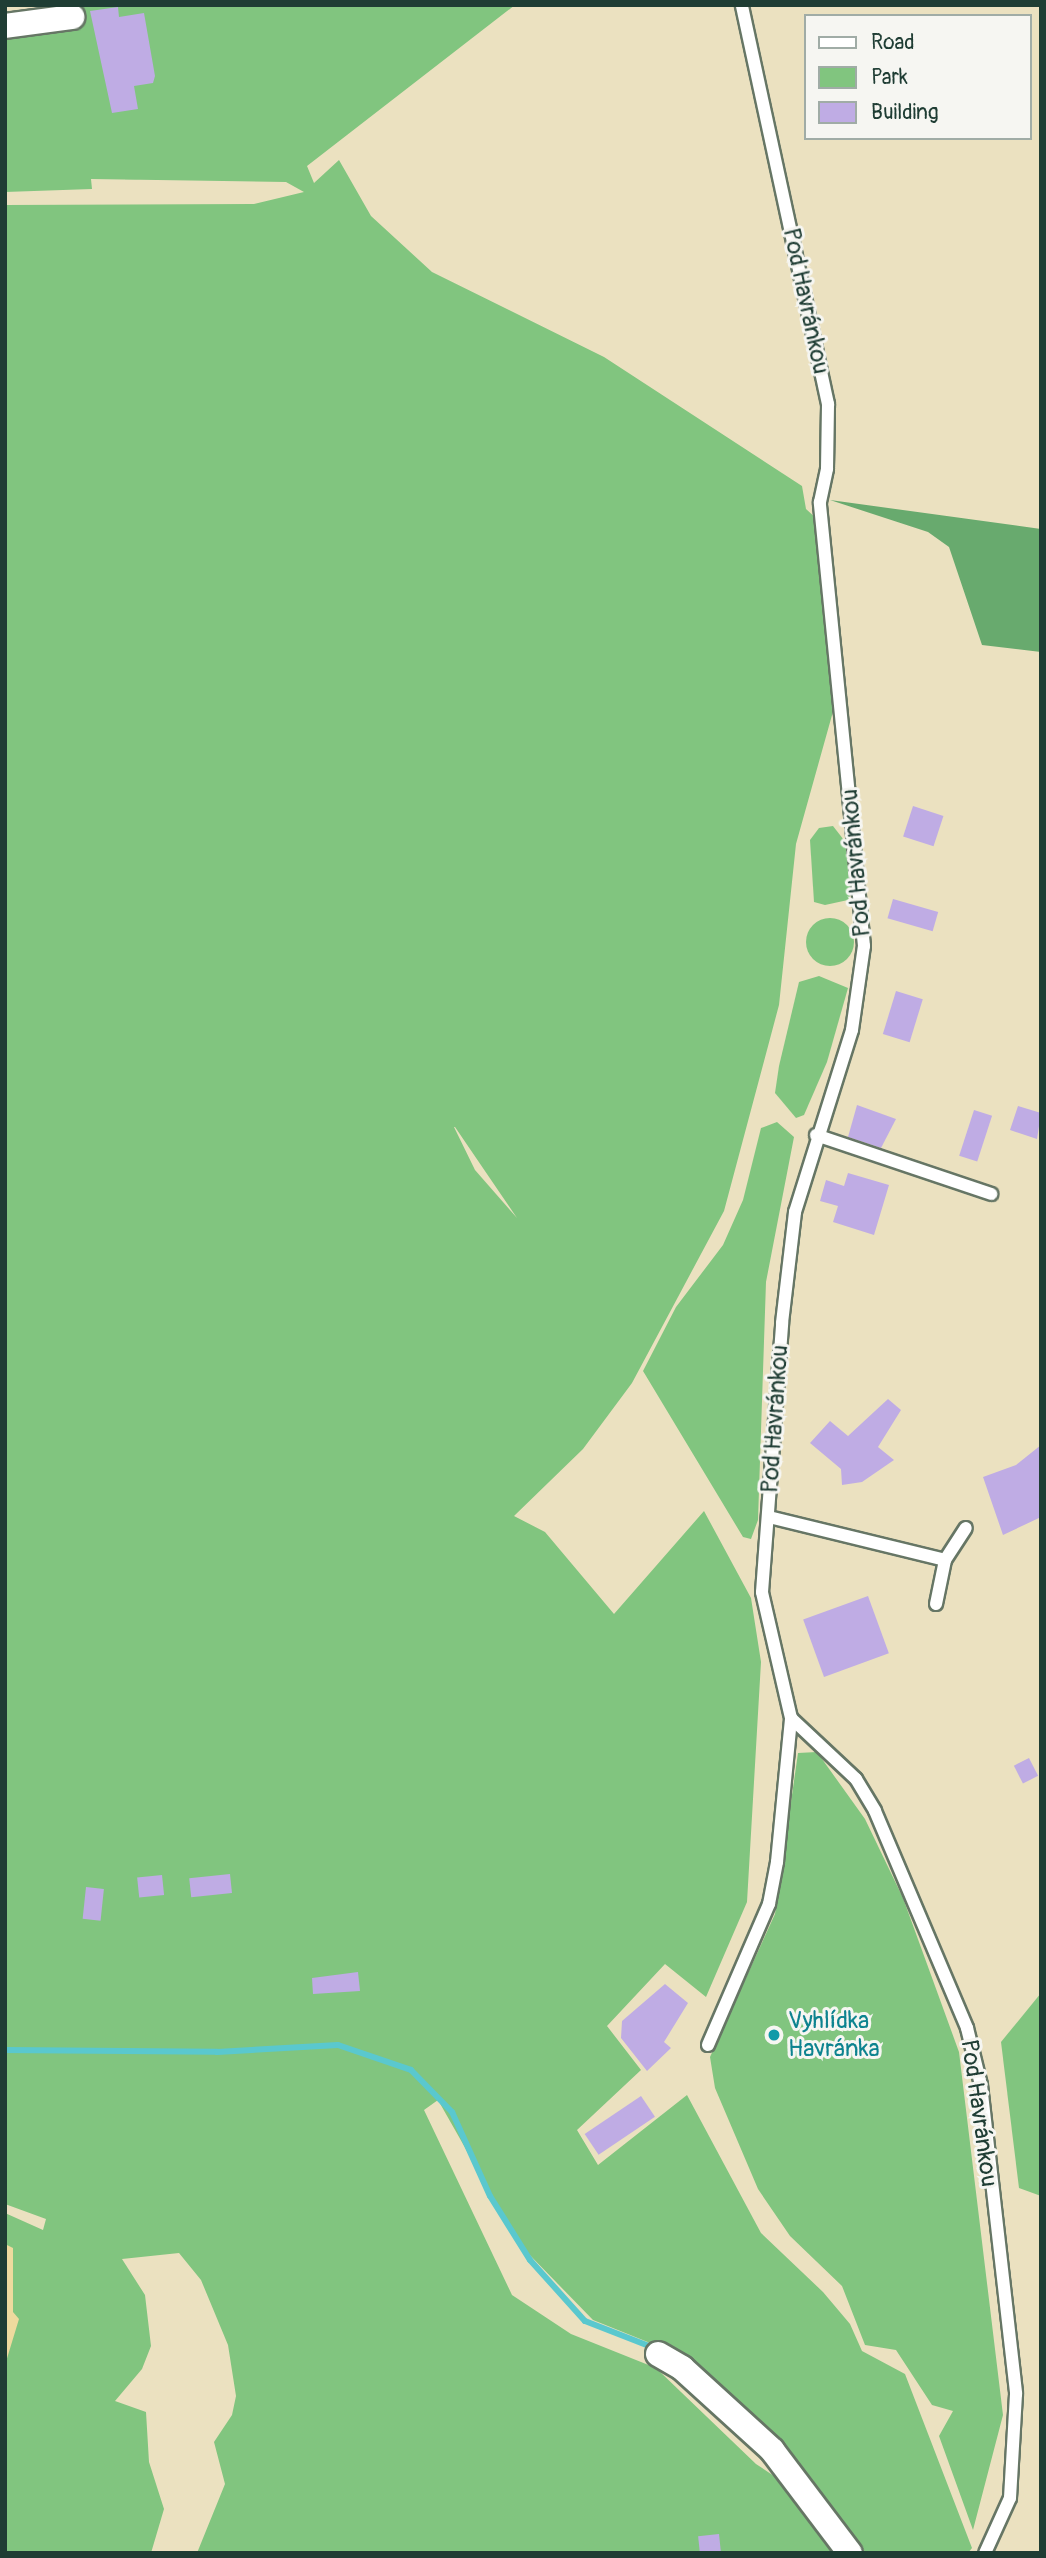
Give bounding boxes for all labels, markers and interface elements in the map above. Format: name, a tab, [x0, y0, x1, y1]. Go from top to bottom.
legend	[804, 14, 1032, 140]
text: Road	[871, 29, 915, 56]
text: Park	[871, 64, 908, 91]
text: Building	[871, 99, 938, 126]
street label: Pod Havránkou	[776, 225, 836, 377]
street label: Pod Havránkou	[835, 788, 877, 938]
street label: Pod Havránkou	[755, 1344, 795, 1494]
place label: Vyhlídka Havránka	[788, 2007, 880, 2063]
marker: Vyhlídka Havránka	[766, 2027, 782, 2043]
street label: Pod Havránkou	[954, 2037, 1004, 2189]

